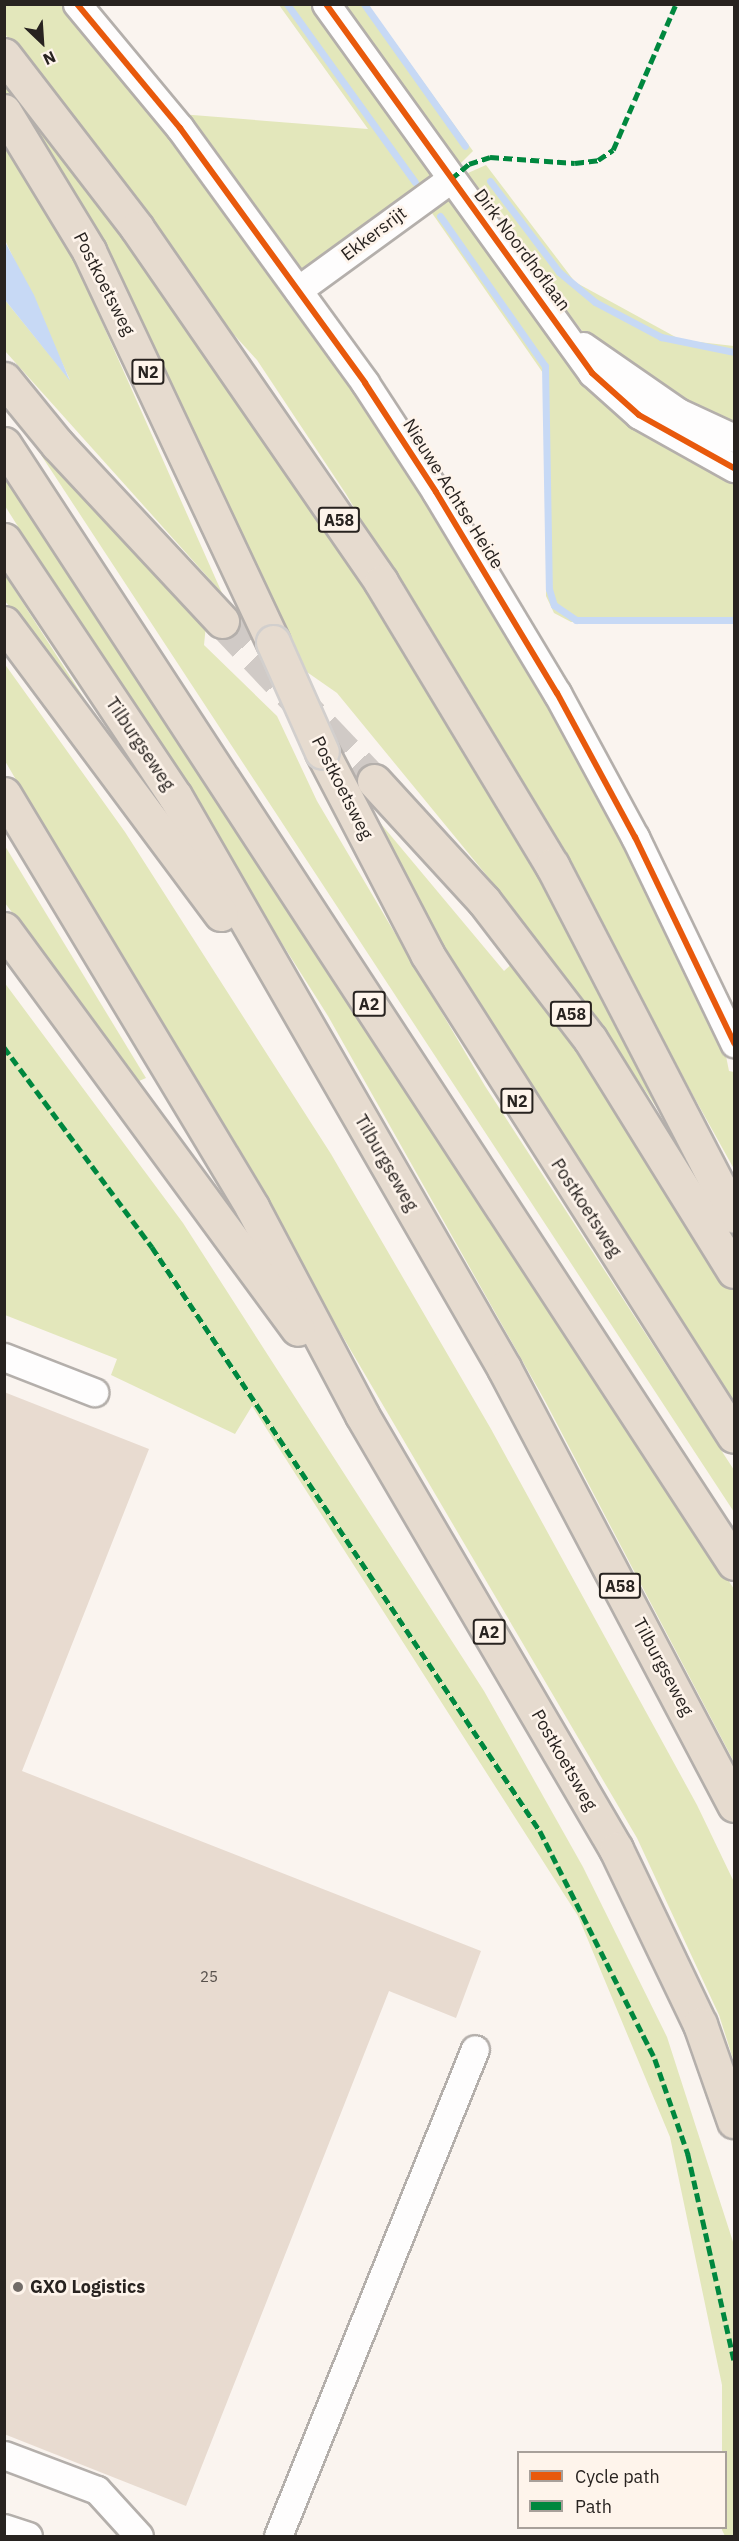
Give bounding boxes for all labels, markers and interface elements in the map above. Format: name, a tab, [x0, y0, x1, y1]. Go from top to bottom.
north arrow	[12, 12, 72, 72]
text: N	[40, 47, 59, 70]
street label: Dirk Noordhoflaan	[469, 185, 575, 315]
street label: Ekkersrijt	[337, 202, 411, 266]
street label: Postkoetsweg	[69, 229, 139, 339]
road number: N2	[130, 359, 166, 385]
street label: Nieuwe Achtse Heide	[398, 415, 508, 573]
road number: A58	[316, 507, 362, 533]
street label: Tilburgseweg	[101, 693, 179, 795]
street label: Postkoetsweg	[307, 733, 377, 843]
road number: A2	[352, 991, 386, 1017]
road number: A58	[548, 1001, 594, 1027]
road number: N2	[499, 1088, 535, 1114]
street label: Tilburgseweg	[350, 1111, 422, 1215]
street label: Postkoetsweg	[546, 1155, 626, 1261]
road number: A58	[598, 1573, 642, 1599]
street label: Tilburgseweg	[628, 1614, 698, 1720]
road number: A2	[472, 1619, 506, 1645]
street label: Postkoetsweg	[526, 1706, 602, 1814]
house number: 25	[200, 1968, 218, 1986]
place label: GXO Logistics	[30, 2276, 145, 2298]
marker: GXO Logistics	[11, 2280, 25, 2294]
legend	[517, 2451, 727, 2529]
text: Cycle path	[575, 2465, 660, 2488]
text: Path	[575, 2495, 612, 2518]

